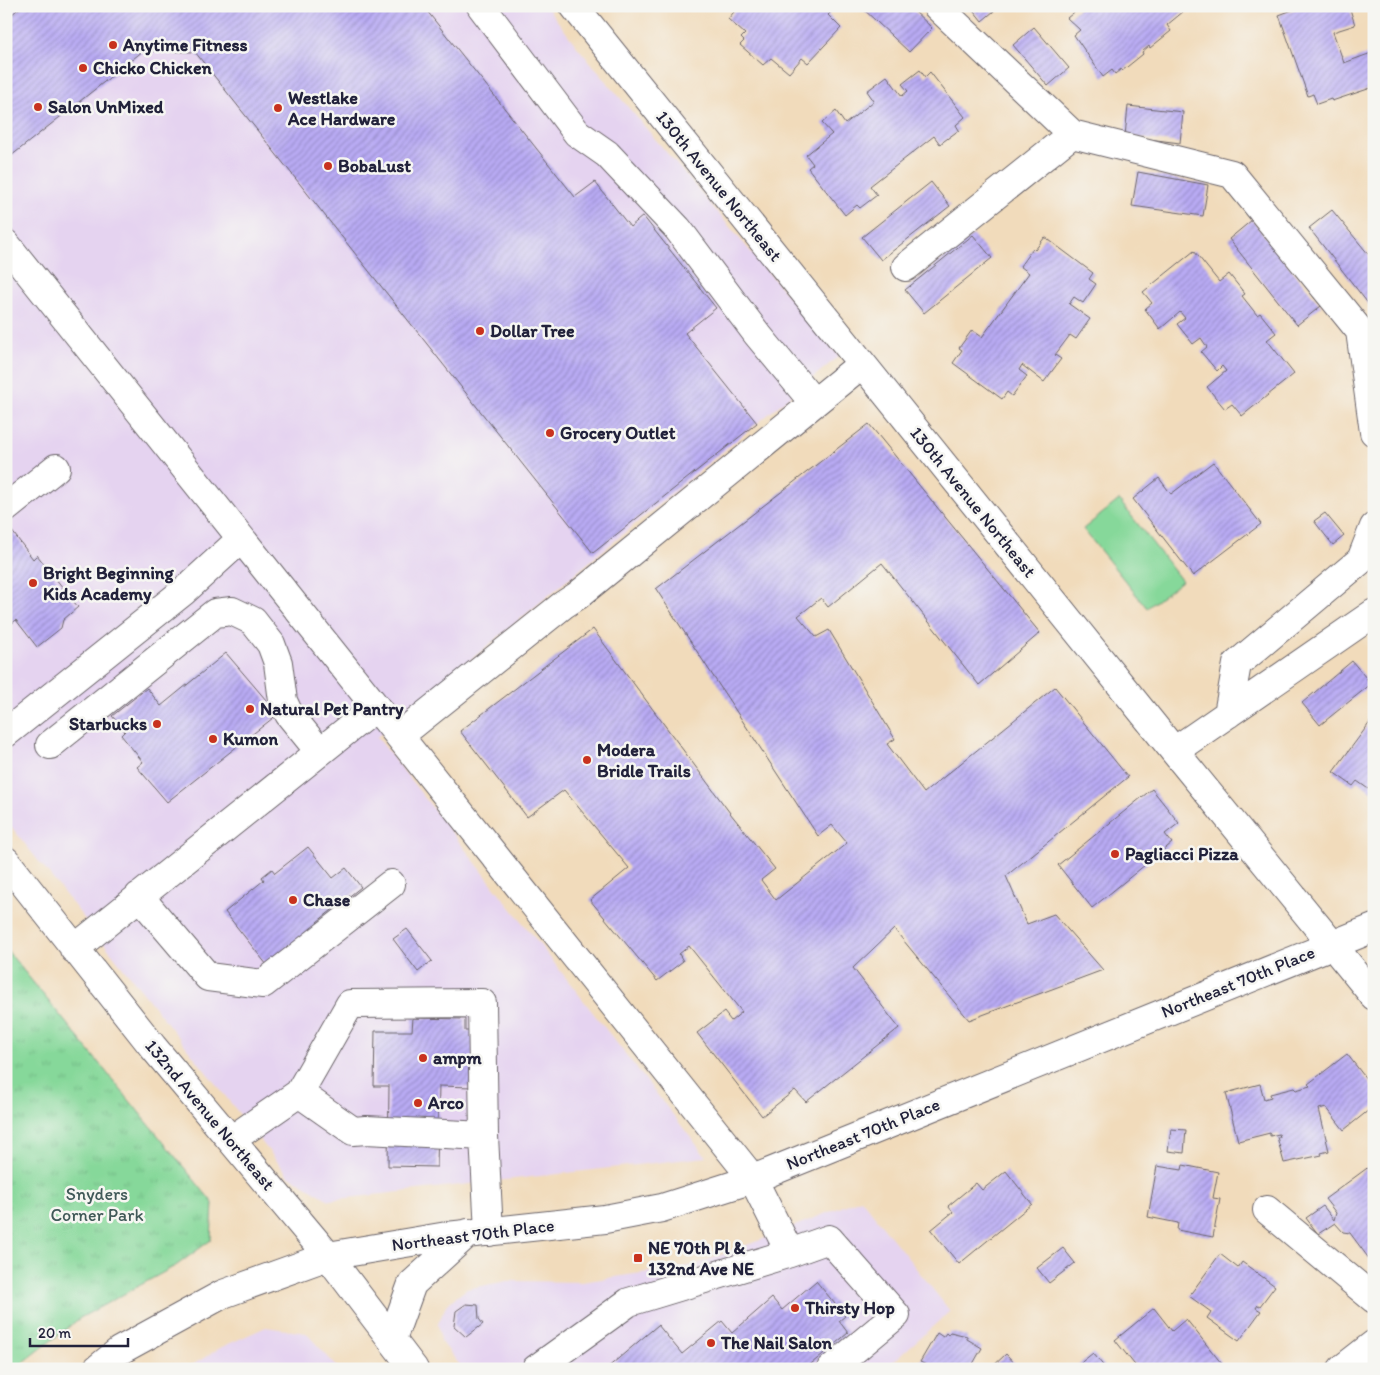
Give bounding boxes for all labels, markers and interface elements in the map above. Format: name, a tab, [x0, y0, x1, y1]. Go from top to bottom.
place label: Anytime Fitness	[122, 34, 248, 56]
marker: Anytime Fitness	[107, 39, 119, 51]
place label: Chicko Chicken	[93, 57, 212, 79]
marker: Chicko Chicken	[77, 62, 89, 74]
place label: Westlake Ace Hardware	[287, 87, 396, 130]
place label: Salon UnMixed	[48, 96, 164, 118]
marker: Salon UnMixed	[32, 101, 44, 113]
marker: Westlake Ace Hardware	[272, 102, 284, 114]
street label: 130th Avenue Northeast	[651, 106, 787, 266]
place label: BobaLust	[338, 155, 411, 177]
marker: BobaLust	[322, 160, 334, 172]
place label: Dollar Tree	[490, 320, 575, 342]
marker: Dollar Tree	[474, 325, 486, 337]
place label: Grocery Outlet	[560, 422, 676, 444]
street label: 130th Avenue Northeast	[905, 422, 1041, 582]
marker: Grocery Outlet	[544, 427, 556, 439]
place label: Bright Beginning Kids Academy	[43, 562, 174, 605]
marker: Bright Beginning Kids Academy	[27, 577, 39, 589]
place label: Natural Pet Pantry	[260, 698, 404, 720]
marker: Natural Pet Pantry	[244, 703, 256, 715]
place label: Starbucks	[69, 713, 147, 735]
marker: Starbucks	[151, 718, 163, 730]
place label: Kumon	[223, 728, 278, 750]
marker: Kumon	[207, 733, 219, 745]
place label: Modera Bridle Trails	[597, 739, 691, 782]
marker: Modera Bridle Trails	[581, 754, 593, 766]
place label: Pagliacci Pizza	[1125, 843, 1239, 865]
marker: Pagliacci Pizza	[1109, 848, 1121, 860]
place label: Chase	[303, 889, 351, 911]
marker: Chase	[287, 894, 299, 906]
street label: Northeast 70th Place	[1158, 941, 1318, 1023]
street label: 132nd Avenue Northeast	[141, 1035, 280, 1195]
place label: ampm	[433, 1047, 482, 1069]
marker: ampm	[417, 1052, 429, 1064]
place label: Arco	[427, 1092, 464, 1114]
street label: Northeast 70th Place	[783, 1093, 943, 1175]
marker: Arco	[412, 1097, 424, 1109]
park label: Snyders Corner Park	[50, 1183, 144, 1226]
street label: Northeast 70th Place	[390, 1214, 556, 1256]
place label: NE 70th Pl & 132nd Ave NE	[648, 1237, 754, 1280]
marker: NE 70th Pl & 132nd Ave NE	[632, 1252, 644, 1264]
place label: Thirsty Hop	[804, 1297, 895, 1319]
marker: Thirsty Hop	[789, 1302, 801, 1314]
scale bar	[30, 1315, 128, 1347]
text: 20 m	[38, 1324, 72, 1342]
place label: The Nail Salon	[720, 1332, 833, 1354]
marker: The Nail Salon	[705, 1337, 717, 1349]

